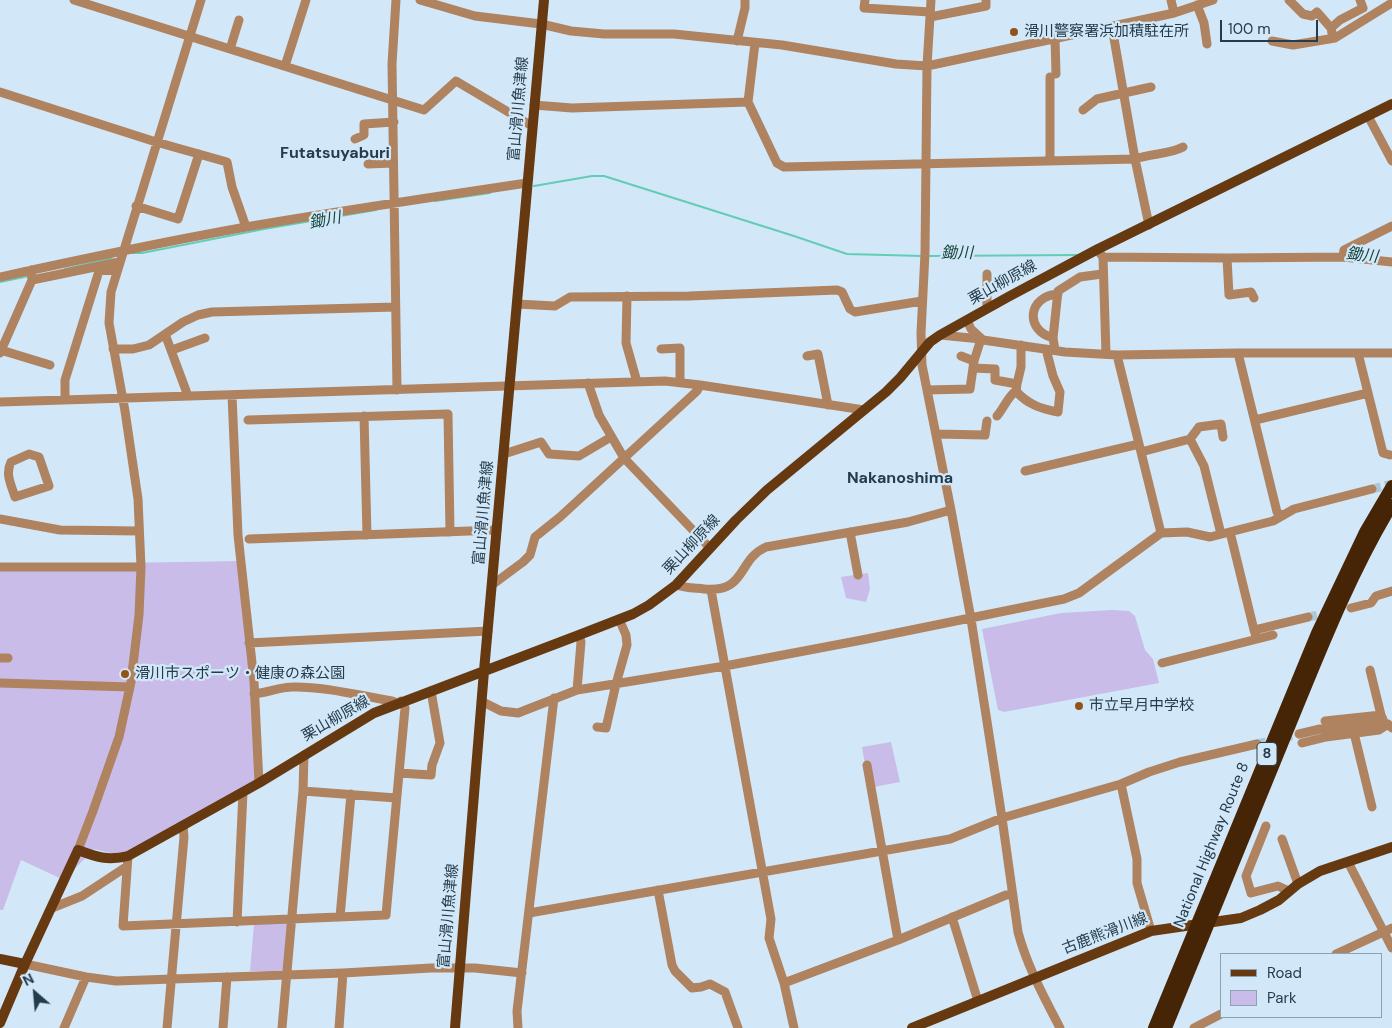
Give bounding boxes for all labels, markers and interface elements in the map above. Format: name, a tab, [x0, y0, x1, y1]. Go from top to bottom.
scale bar	[1222, 10, 1320, 42]
text: 100 m	[1228, 19, 1271, 39]
place label: 滑川警察署浜加積駐在所	[1024, 23, 1189, 41]
marker: 滑川警察署浜加積駐在所	[1008, 26, 1020, 38]
street label: 富山滑川魚津線	[505, 56, 533, 162]
district label: Futatsuyaburi	[280, 144, 390, 164]
water label: 鋤川	[308, 209, 342, 233]
water label: 鋤川	[941, 244, 973, 264]
water label: 鋤川	[1345, 245, 1379, 267]
street label: 栗山柳原線	[966, 257, 1040, 309]
street label: 富山滑川魚津線	[470, 460, 498, 566]
district label: Nakanoshima	[847, 469, 953, 489]
street label: 栗山柳原線	[660, 511, 724, 579]
place label: 滑川市スポーツ・健康の森公園	[135, 665, 345, 683]
marker: 滑川市スポーツ・健康の森公園	[119, 668, 131, 680]
street label: 栗山柳原線	[299, 692, 373, 746]
place label: 市立早月中学校	[1089, 697, 1194, 715]
marker: 市立早月中学校	[1073, 700, 1085, 712]
road number: 8	[1257, 742, 1277, 766]
street label: National Highway Route 8	[1171, 760, 1253, 930]
street label: 富山滑川魚津線	[435, 863, 463, 969]
street label: 古鹿熊滑川線	[1060, 909, 1150, 959]
legend	[1220, 953, 1382, 1018]
text: Road	[1267, 963, 1302, 983]
north arrow	[10, 968, 60, 1018]
text: N	[20, 969, 37, 990]
text: Park	[1267, 988, 1297, 1008]

